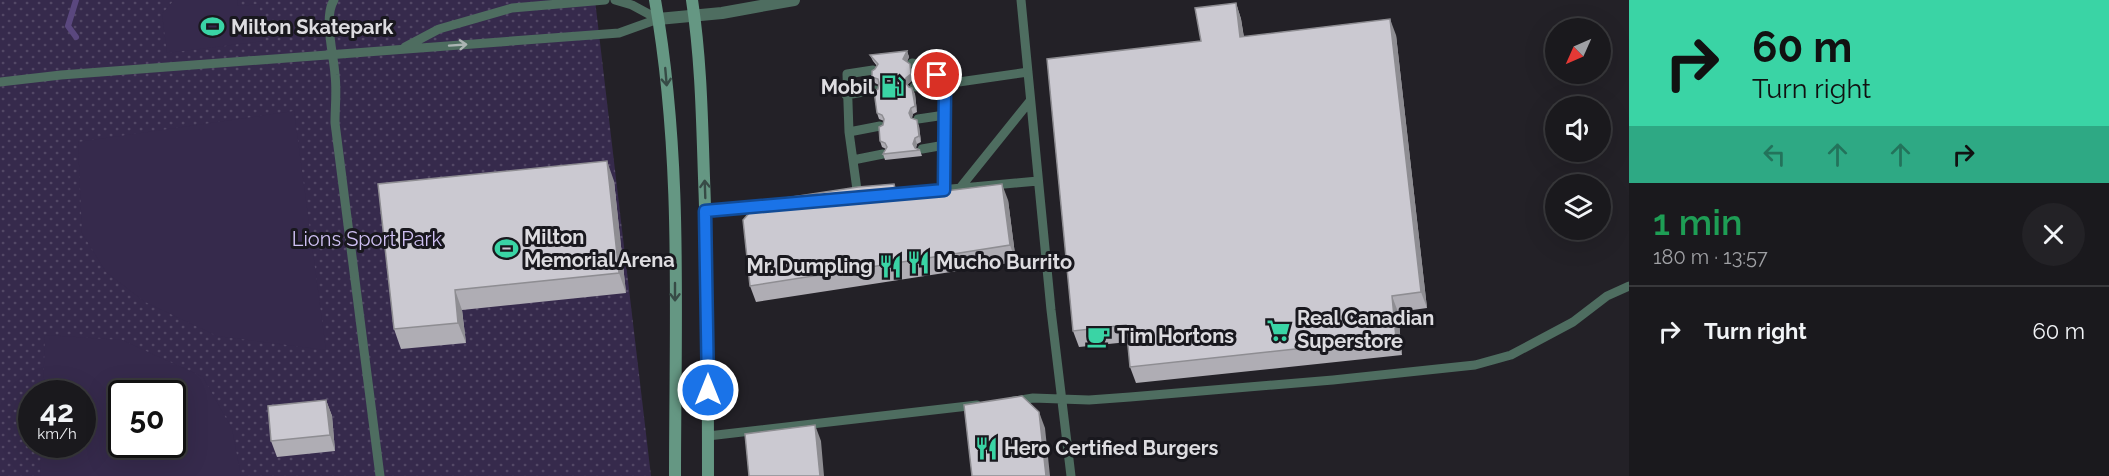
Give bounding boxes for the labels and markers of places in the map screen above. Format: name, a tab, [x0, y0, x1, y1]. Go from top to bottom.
sports icon: Milton Skatepark	[200, 14, 226, 40]
place label: Milton Skatepark	[231, 15, 394, 39]
pin	[911, 49, 962, 100]
fuel station icon: Mobil	[879, 74, 905, 100]
place label: Mobil	[821, 75, 875, 99]
place label: Milton Memorial Arena	[524, 225, 675, 272]
sports icon: Milton Memorial Arena	[493, 235, 519, 261]
restaurant icon: Mucho Burrito	[905, 249, 931, 275]
place label: Mucho Burrito	[936, 250, 1072, 274]
restaurant icon: Mr. Dumpling	[878, 253, 904, 279]
place label: Mr. Dumpling	[746, 254, 873, 278]
place label: Real Canadian Superstore	[1297, 306, 1434, 353]
supermarket icon: Real Canadian Superstore	[1266, 317, 1292, 343]
cafe icon: Tim Hortons	[1086, 323, 1112, 349]
place label: Tim Hortons	[1117, 324, 1234, 348]
restaurant icon: Hero Certified Burgers	[973, 435, 999, 461]
place label: Hero Certified Burgers	[1004, 436, 1218, 460]

